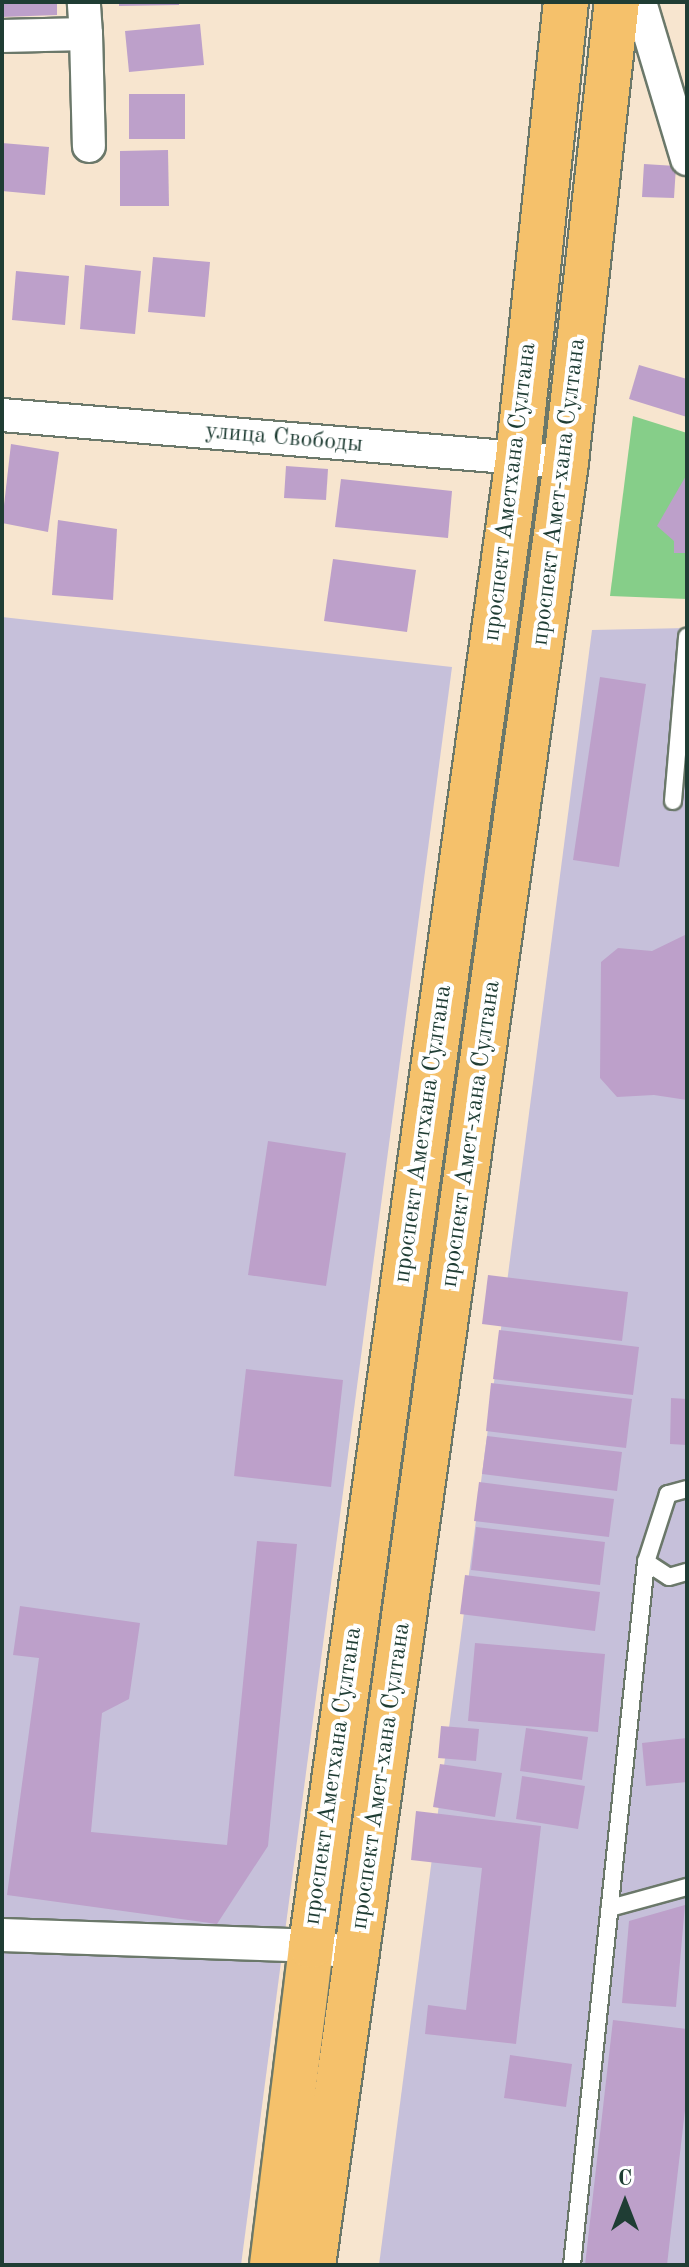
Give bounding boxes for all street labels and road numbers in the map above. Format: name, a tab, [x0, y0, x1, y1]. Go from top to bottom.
street label: проспект Амет-хана Султана	[527, 337, 593, 647]
street label: проспект Аметхана Султана	[478, 341, 544, 643]
street label: улица Свободы	[204, 418, 364, 460]
street label: проспект Амет-хана Султана	[436, 979, 508, 1289]
street label: проспект Аметхана Султана	[389, 983, 459, 1285]
street label: проспект Амет-хана Султана	[346, 1621, 418, 1931]
street label: проспект Аметхана Султана	[299, 1625, 369, 1927]

